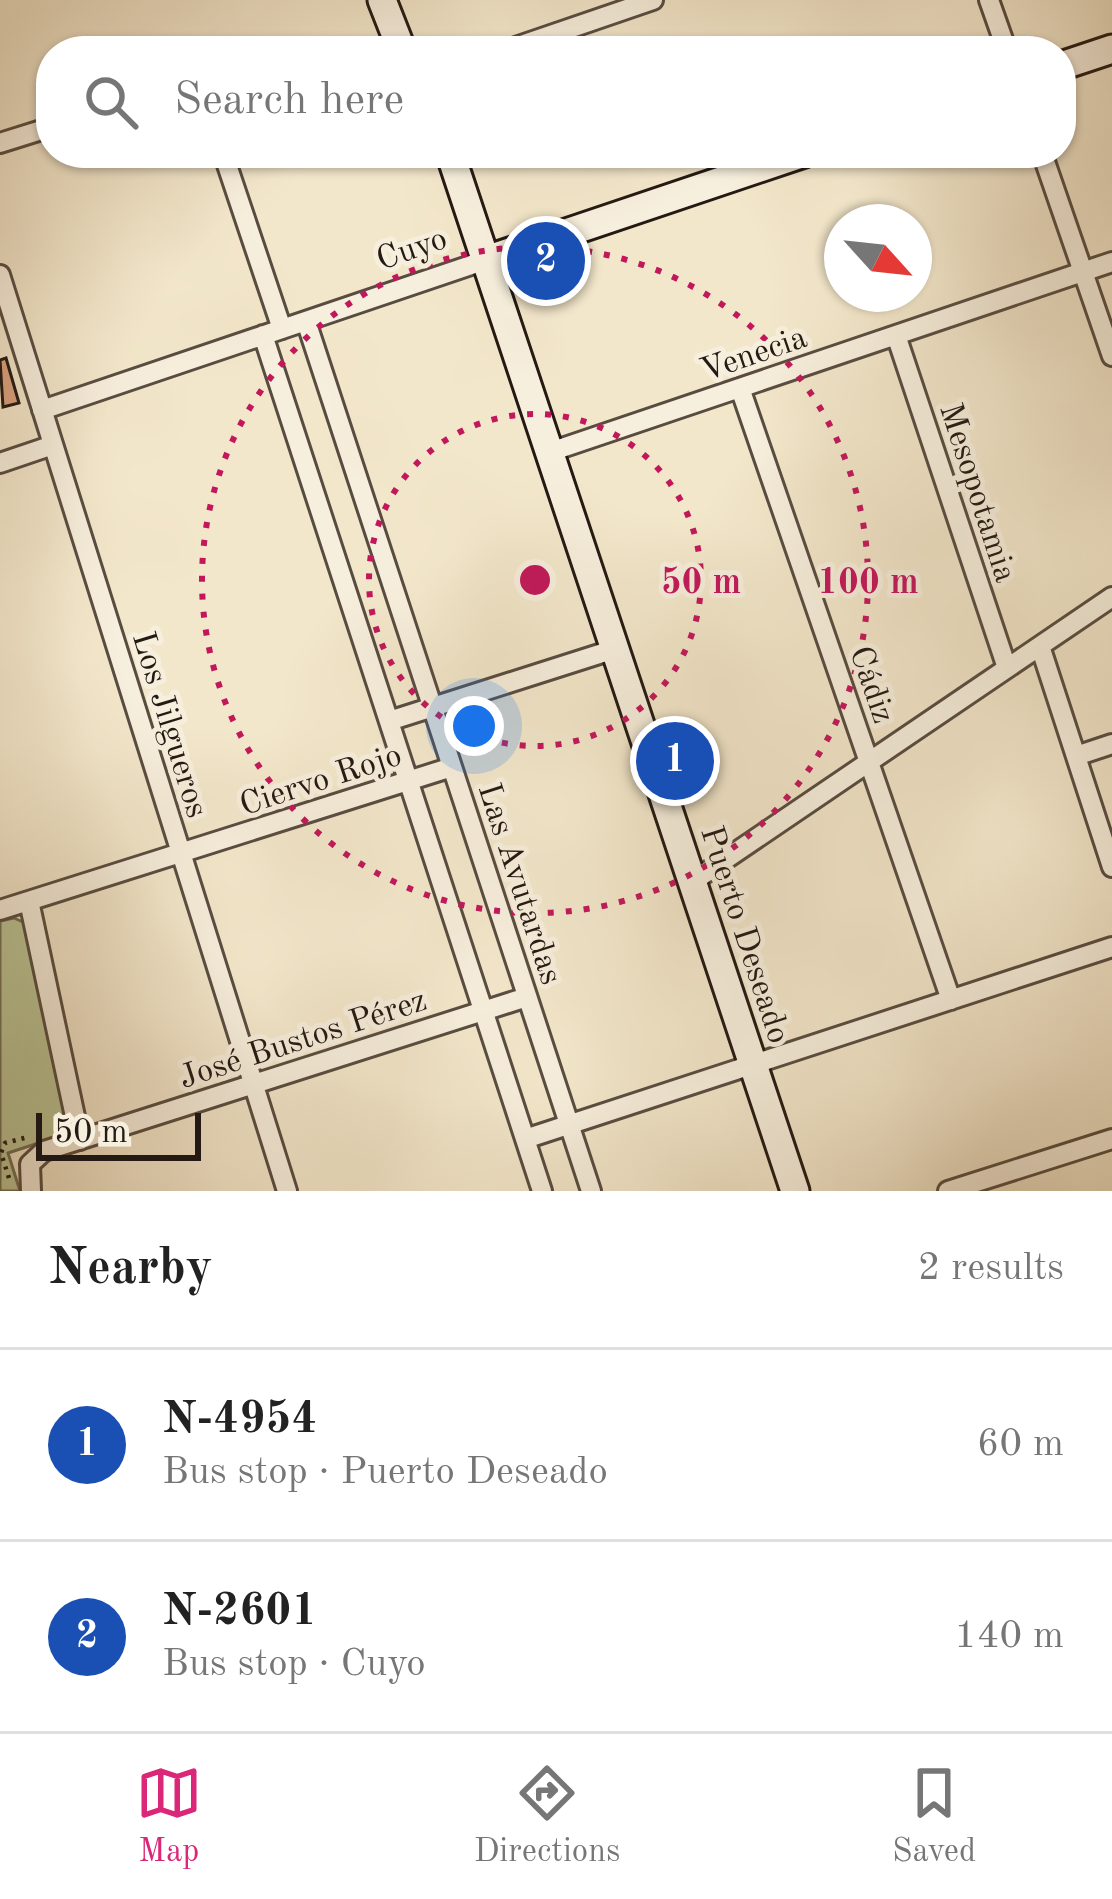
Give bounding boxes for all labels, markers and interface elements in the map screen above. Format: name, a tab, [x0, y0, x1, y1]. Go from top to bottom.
search box	[36, 36, 1076, 168]
icon: search	[78, 69, 144, 135]
text: Search here	[174, 79, 404, 124]
north arrow	[824, 204, 932, 312]
pin: 2	[507, 216, 585, 306]
street label: Cuyo	[373, 223, 452, 278]
street label: Venecia	[697, 322, 812, 389]
street label: Mesopotamia	[932, 399, 1021, 587]
centre of rings	[514, 559, 556, 601]
text: 50 m	[661, 566, 741, 602]
text: 100 m	[817, 566, 919, 602]
street label: Los Jilgueros	[125, 628, 213, 822]
street label: Cádiz	[842, 642, 899, 728]
your location	[444, 696, 504, 756]
pin: 1	[636, 716, 714, 806]
street label: Ciervo Rojo	[236, 740, 406, 823]
street label: Las Avutardas	[471, 779, 567, 989]
street label: Puerto Deseado	[693, 822, 794, 1048]
street label: José Bustos Pérez	[175, 985, 431, 1096]
scale bar	[36, 1107, 201, 1160]
text: 50 m	[54, 1117, 128, 1150]
text: Nearby	[48, 1244, 213, 1295]
text: 2 results	[918, 1249, 1064, 1288]
text: N-4954	[162, 1398, 317, 1443]
text: 1	[76, 1425, 98, 1464]
text: 60 m	[977, 1425, 1064, 1464]
text: Bus stop · Puerto Deseado	[162, 1453, 608, 1492]
text: N-2601	[162, 1590, 317, 1635]
text: 2	[76, 1617, 98, 1656]
text: 140 m	[954, 1617, 1064, 1656]
text: Bus stop · Cuyo	[162, 1645, 426, 1684]
tab: Map	[136, 1760, 202, 1873]
tab: Directions	[474, 1760, 620, 1873]
tab: Saved	[892, 1760, 976, 1873]

